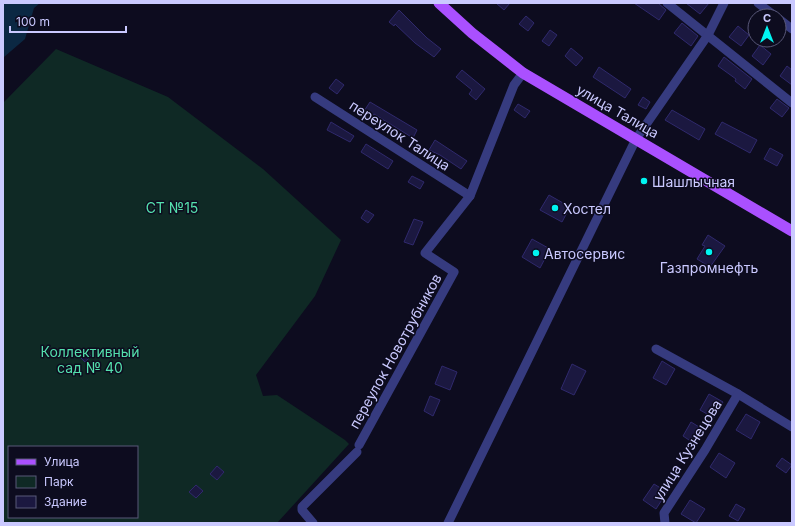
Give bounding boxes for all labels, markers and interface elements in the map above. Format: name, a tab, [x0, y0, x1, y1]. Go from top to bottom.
scale bar	[10, 8, 126, 34]
north arrow	[747, 8, 787, 48]
text: С	[763, 11, 771, 25]
text: 100 m	[16, 14, 50, 29]
street label: улица Талица	[574, 81, 662, 141]
street label: переулок Талица	[347, 96, 453, 174]
place label: Шашлычная	[652, 173, 735, 190]
marker: Шашлычная	[639, 176, 649, 186]
park label: СТ №15	[146, 199, 198, 216]
place label: Хостел	[563, 200, 611, 217]
marker: Хостел	[550, 203, 560, 213]
place label: Автосервис	[544, 245, 625, 262]
marker: Газпромнефть	[704, 247, 714, 257]
marker: Автосервис	[531, 248, 541, 258]
place label: Газпромнефть	[660, 259, 758, 276]
street label: переулок Новотрубников	[345, 270, 445, 431]
park label: Коллективный сад № 40	[41, 343, 139, 376]
street label: улица Кузнецова	[649, 396, 725, 504]
legend	[8, 446, 138, 518]
text: Улица	[44, 454, 79, 469]
text: Парк	[44, 474, 74, 489]
text: Здание	[44, 494, 87, 509]

